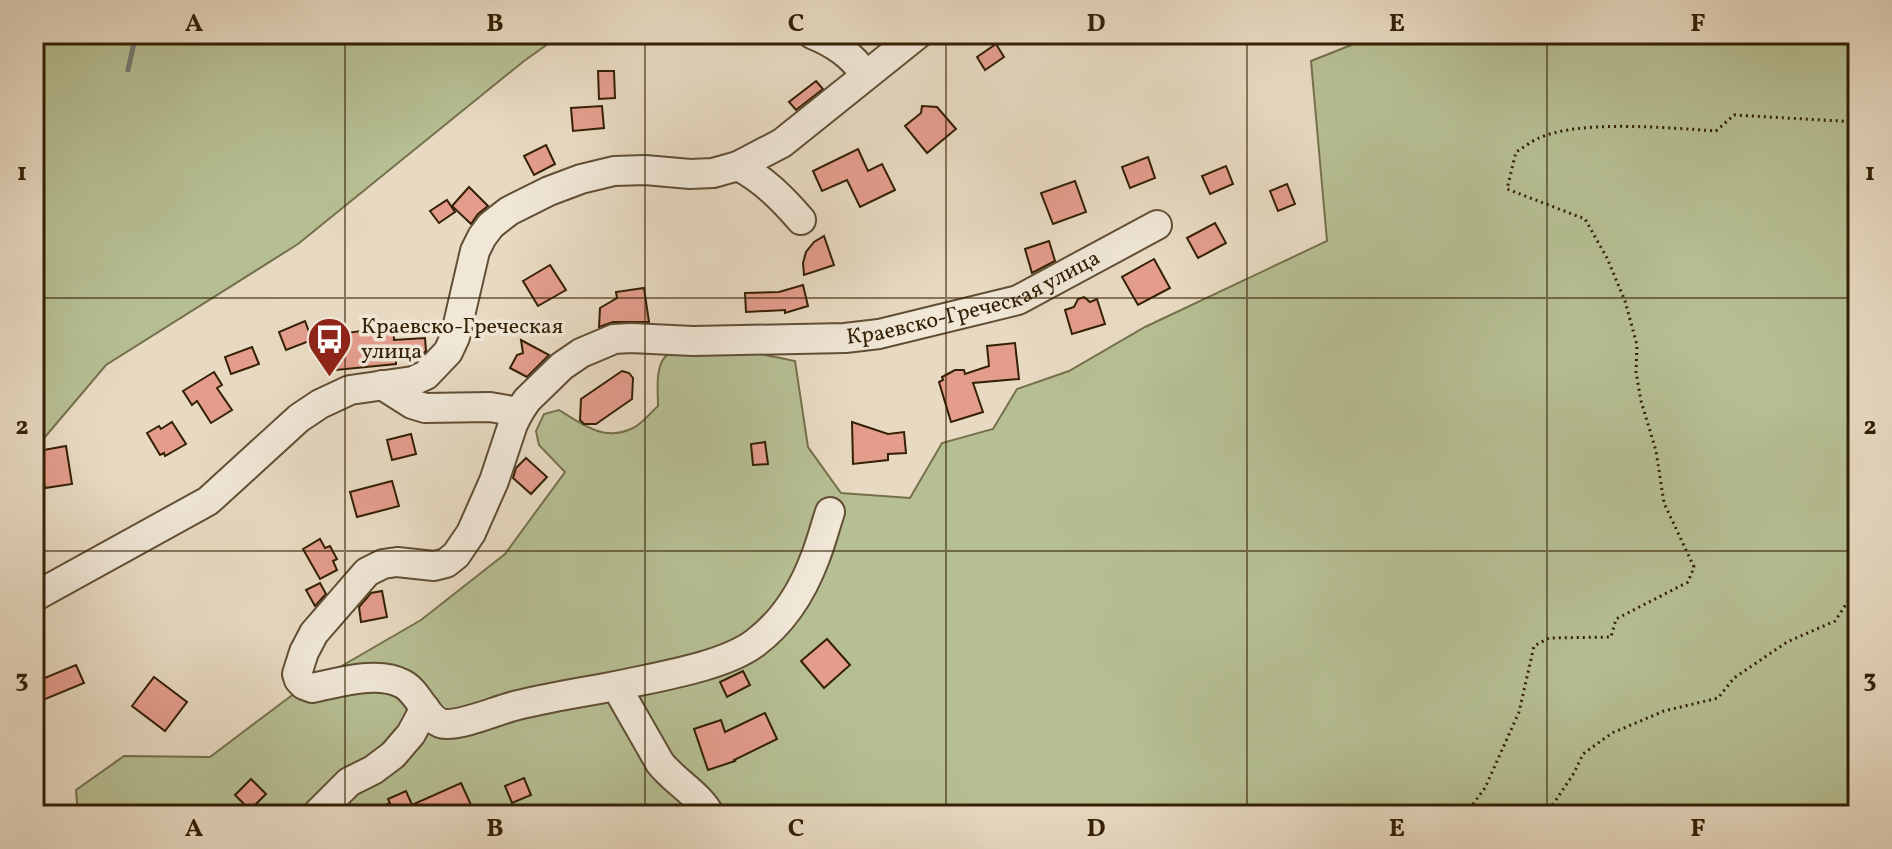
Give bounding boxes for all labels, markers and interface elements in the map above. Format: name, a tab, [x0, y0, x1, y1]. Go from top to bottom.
text: A	[185, 6, 204, 42]
text: B	[486, 6, 504, 42]
text: C	[788, 6, 804, 42]
text: D	[1086, 6, 1106, 42]
text: E	[1389, 6, 1405, 42]
text: F	[1690, 6, 1706, 42]
text: 1	[17, 155, 27, 191]
text: 1	[1865, 155, 1875, 191]
street label: Краевско-Греческая улица	[845, 243, 1106, 353]
place label: Краевско-Греческая улица	[361, 312, 563, 368]
bus stop icon: Краевско-Греческая улица	[306, 316, 354, 379]
text: 2	[15, 409, 29, 445]
text: 2	[1863, 409, 1877, 445]
text: 3	[15, 662, 29, 698]
text: 3	[1863, 662, 1877, 698]
text: A	[185, 811, 204, 847]
text: B	[486, 811, 504, 847]
text: C	[788, 811, 804, 847]
text: D	[1086, 811, 1106, 847]
text: E	[1389, 811, 1405, 847]
text: F	[1690, 811, 1706, 847]

